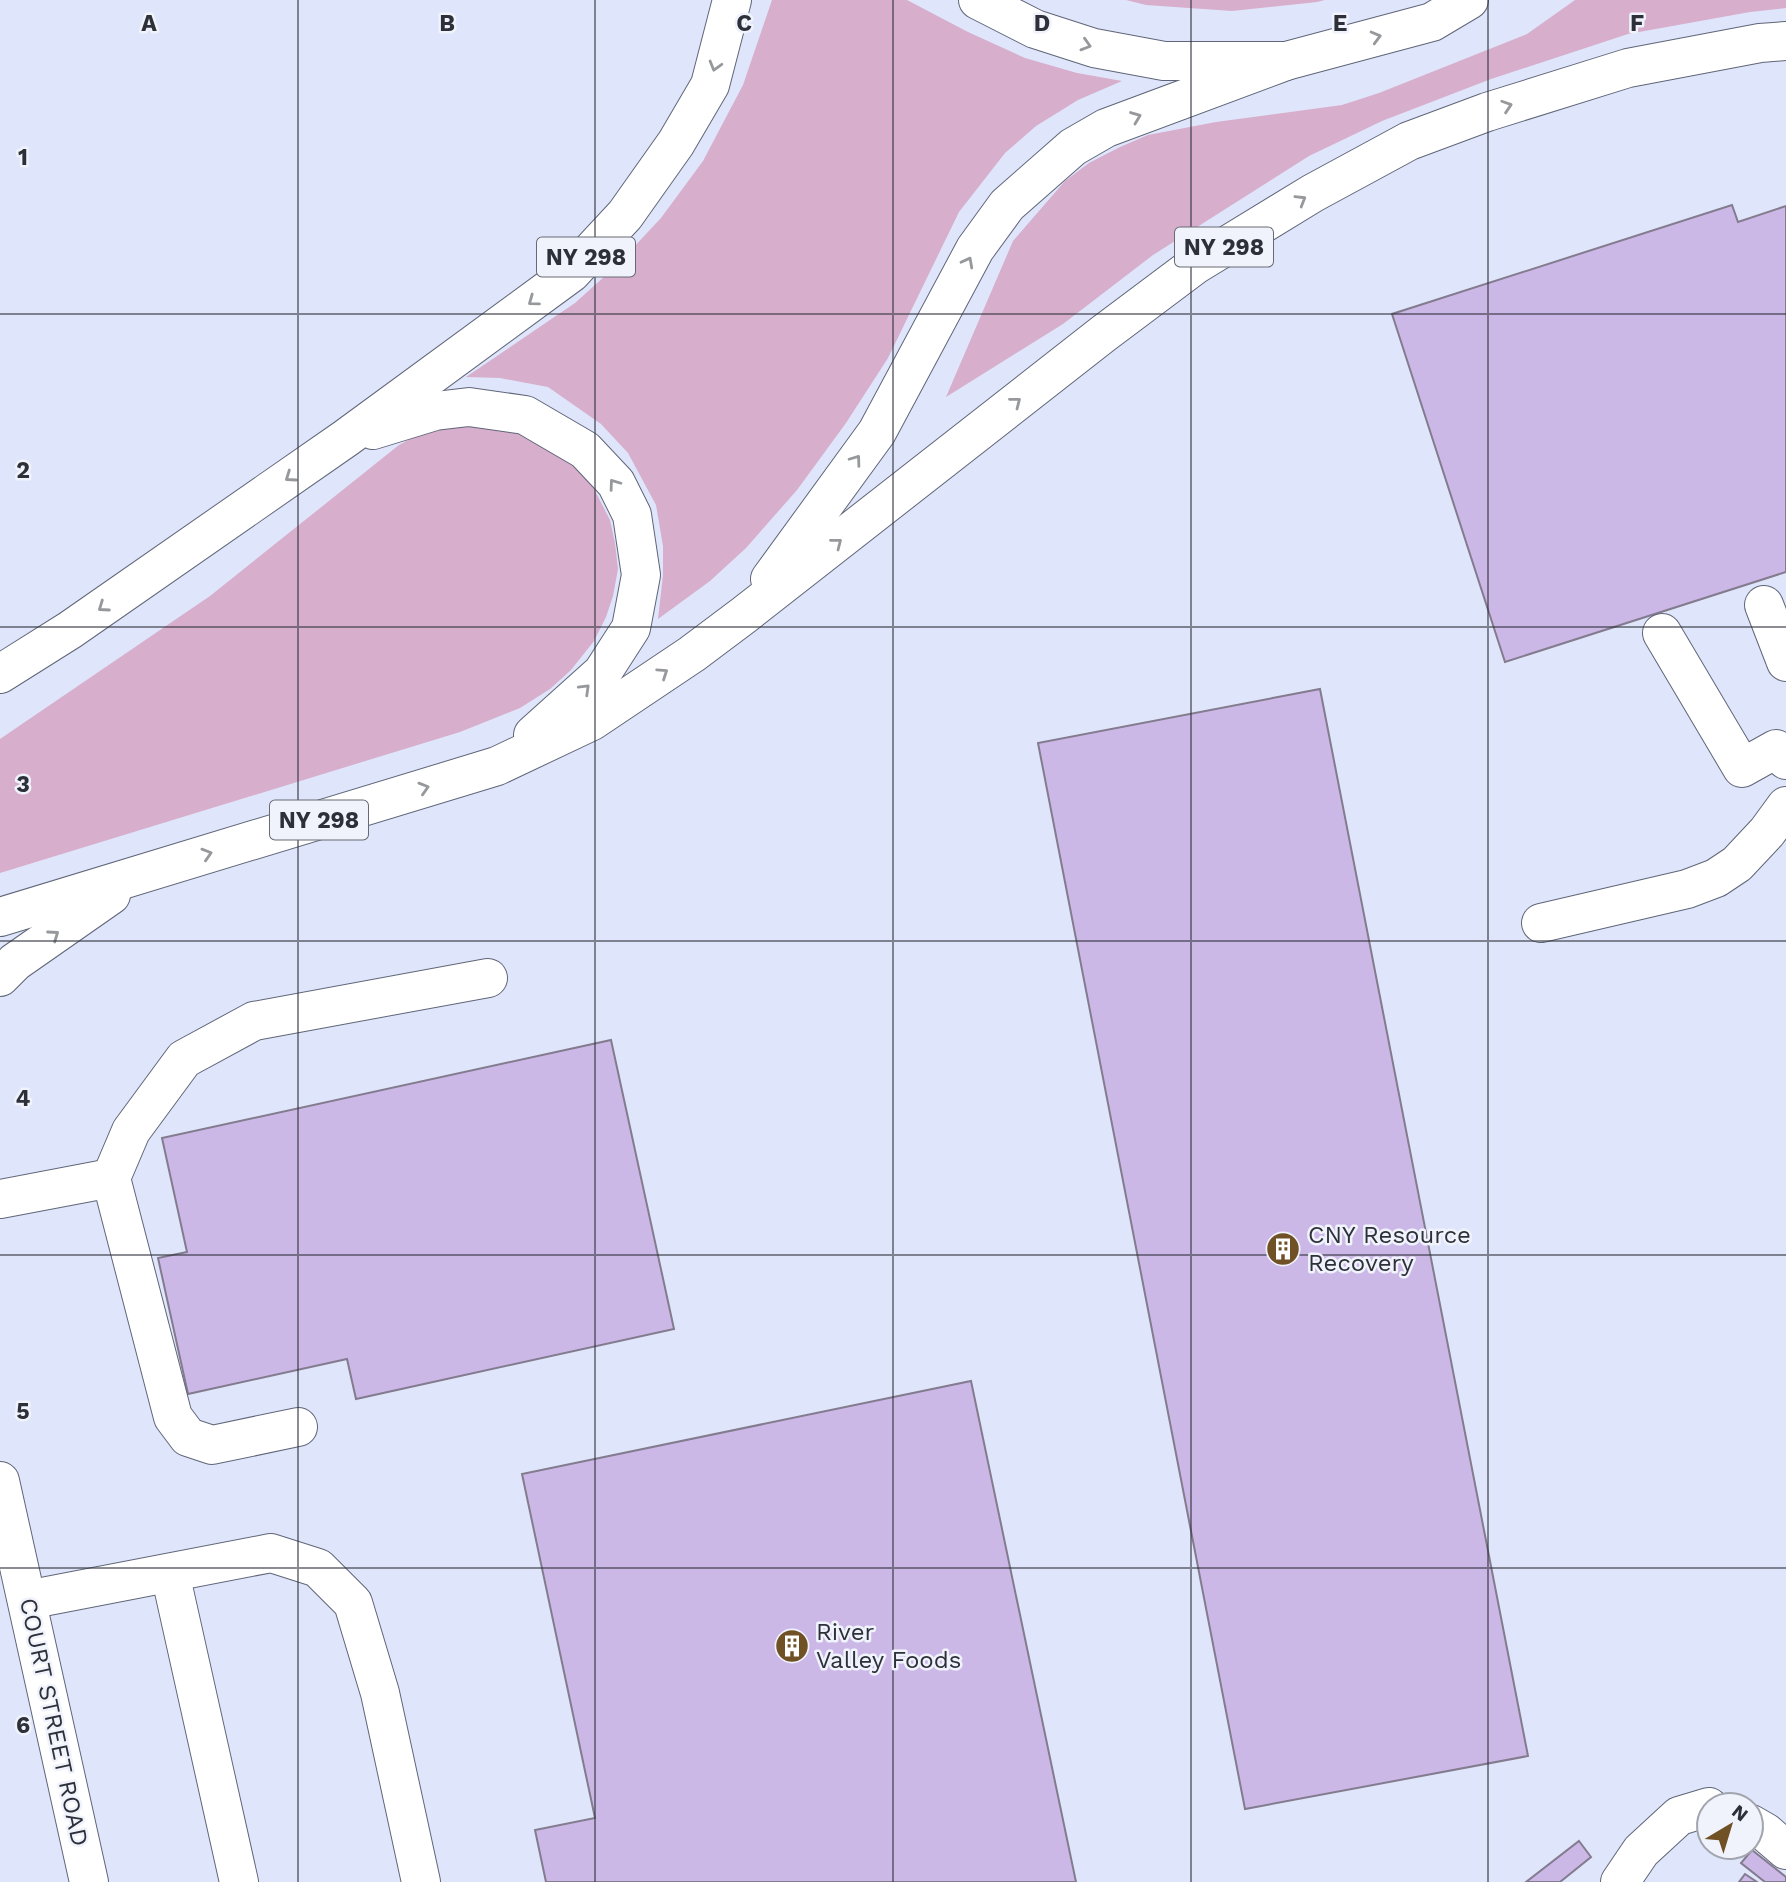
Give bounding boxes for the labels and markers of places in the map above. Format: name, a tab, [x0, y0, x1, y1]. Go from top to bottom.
place label: CNY Resource Recovery	[1308, 1221, 1471, 1277]
building icon: CNY Resource Recovery	[1264, 1230, 1302, 1268]
place label: River Valley Foods	[816, 1618, 961, 1674]
building icon: River Valley Foods	[773, 1627, 811, 1665]

